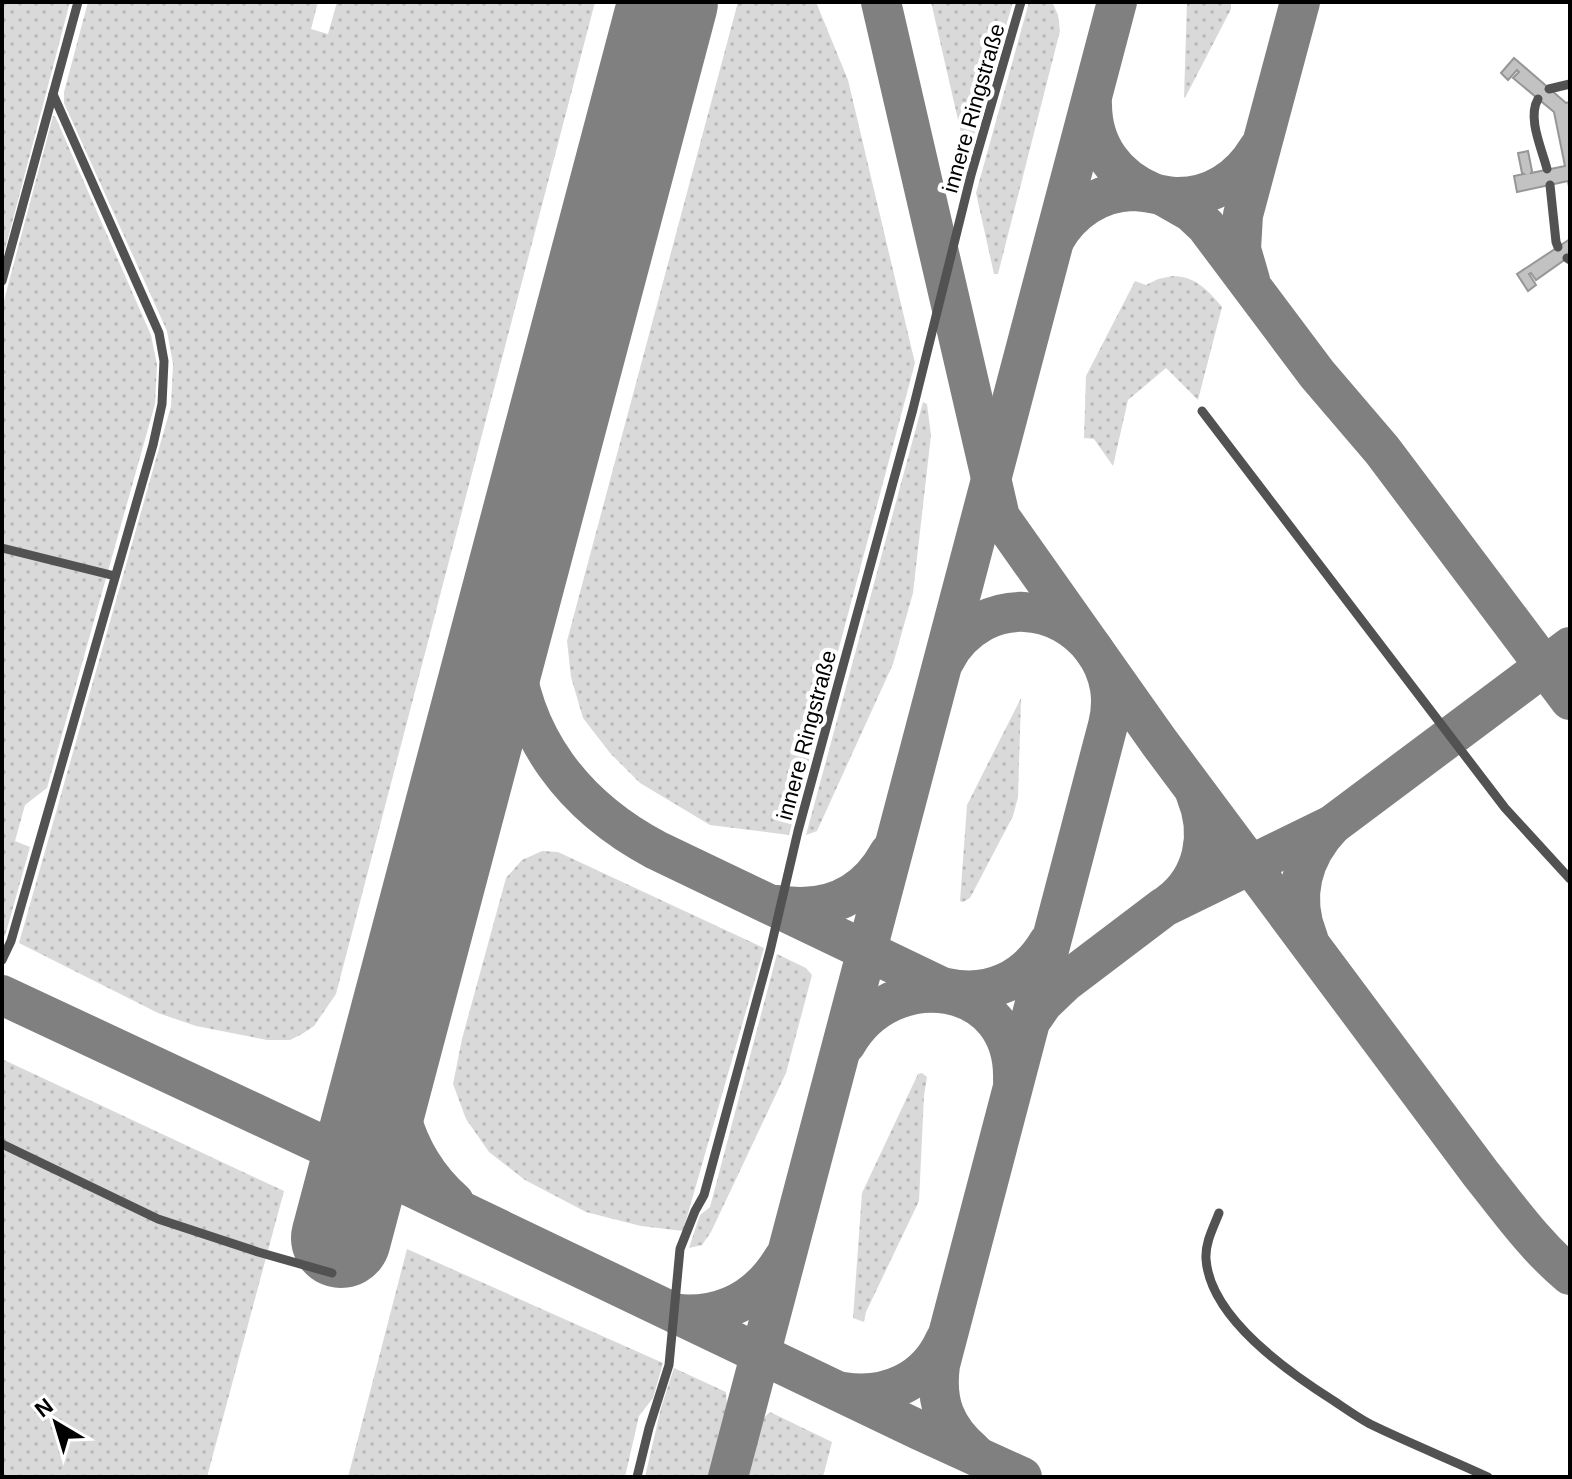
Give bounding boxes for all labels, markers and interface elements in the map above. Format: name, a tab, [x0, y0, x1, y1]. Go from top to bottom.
street label: innere Ringstraße	[937, 21, 1010, 196]
street label: innere Ringstraße	[772, 647, 841, 823]
north arrow	[16, 1383, 96, 1463]
text: N	[30, 1393, 58, 1422]

